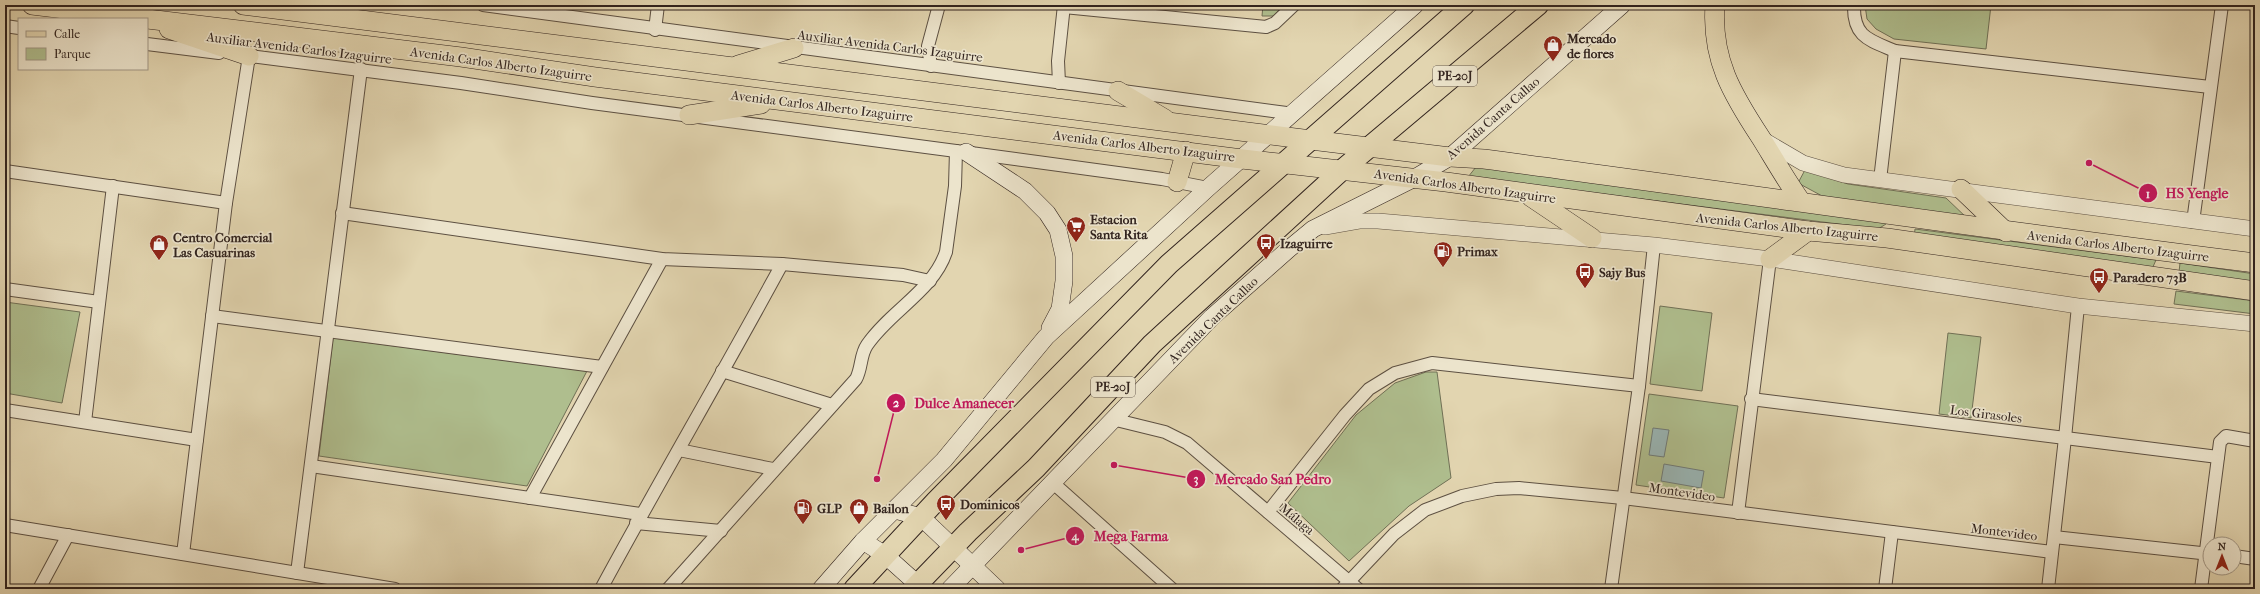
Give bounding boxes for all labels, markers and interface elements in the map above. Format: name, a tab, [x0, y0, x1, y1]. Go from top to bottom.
legend	[18, 18, 148, 70]
text: Calle	[54, 27, 80, 41]
street label: Auxiliar Avenida Carlos Izaguirre	[796, 27, 984, 65]
street label: Auxiliar Avenida Carlos Izaguirre	[205, 29, 393, 67]
place label: Mercado de flores	[1566, 31, 1616, 61]
shop icon: Mercado de flores	[1542, 34, 1564, 62]
street label: Avenida Carlos Alberto Izaguirre	[408, 44, 593, 84]
text: Parque	[54, 47, 91, 61]
road number: PE-20J	[1433, 66, 1477, 86]
street label: Avenida Canta Callao	[1443, 73, 1543, 163]
street label: Avenida Carlos Alberto Izaguirre	[729, 87, 914, 125]
street label: Avenida Carlos Alberto Izaguirre	[1051, 127, 1236, 165]
street label: Avenida Carlos Alberto Izaguirre	[1372, 166, 1557, 206]
callout: HS Yengle	[2138, 180, 2236, 206]
text: HS Yengle	[2166, 185, 2228, 202]
text: 1	[2146, 187, 2150, 201]
street label: Avenida Carlos Alberto Izaguirre	[1694, 210, 1879, 244]
place label: Estacion Santa Rita	[1090, 212, 1148, 242]
supermarket icon: Estacion Santa Rita	[1065, 215, 1087, 243]
street label: Avenida Carlos Alberto Izaguirre	[2025, 227, 2210, 265]
place label: Centro Comercial Las Casuarinas	[173, 230, 273, 260]
bus stop icon: Izaguirre	[1255, 232, 1277, 260]
shop icon: Centro Comercial Las Casuarinas	[148, 233, 170, 261]
place label: Izaguirre	[1280, 236, 1333, 252]
fuel station icon: Primax	[1432, 240, 1454, 268]
place label: Primax	[1457, 244, 1498, 259]
bus stop icon: Sajy Bus	[1574, 261, 1596, 289]
place label: Sajy Bus	[1599, 265, 1645, 281]
bus stop icon: Paradero 73B	[2088, 266, 2110, 294]
place label: Paradero 73B	[2113, 270, 2187, 286]
street label: Avenida Canta Callao	[1165, 273, 1261, 367]
road number: PE-20J	[1091, 377, 1135, 397]
callout: Dulce Amanecer	[886, 390, 1022, 416]
text: Dulce Amanecer	[914, 395, 1015, 412]
text: 2	[893, 396, 900, 410]
street label: Los Girasoles	[1949, 402, 2023, 426]
callout: Mercado San Pedro	[1186, 466, 1339, 492]
text: Mercado San Pedro	[1214, 471, 1331, 488]
text: 3	[1194, 472, 1199, 487]
street label: Montevideo	[1648, 480, 1717, 504]
bus stop icon: Dominicos	[935, 493, 957, 521]
fuel station icon: GLP	[792, 497, 814, 525]
shop icon: Bailon	[848, 497, 870, 525]
place label: Dominicos	[960, 497, 1020, 512]
street label: Málaga	[1277, 500, 1318, 538]
place label: GLP	[817, 501, 842, 516]
place label: Bailon	[873, 501, 909, 516]
street label: Montevideo	[1970, 520, 2039, 544]
callout: Mega Farma	[1065, 523, 1176, 549]
text: Mega Farma	[1093, 528, 1169, 545]
text: 4	[1070, 529, 1079, 544]
north arrow	[2202, 536, 2242, 576]
text: N	[2218, 540, 2227, 553]

